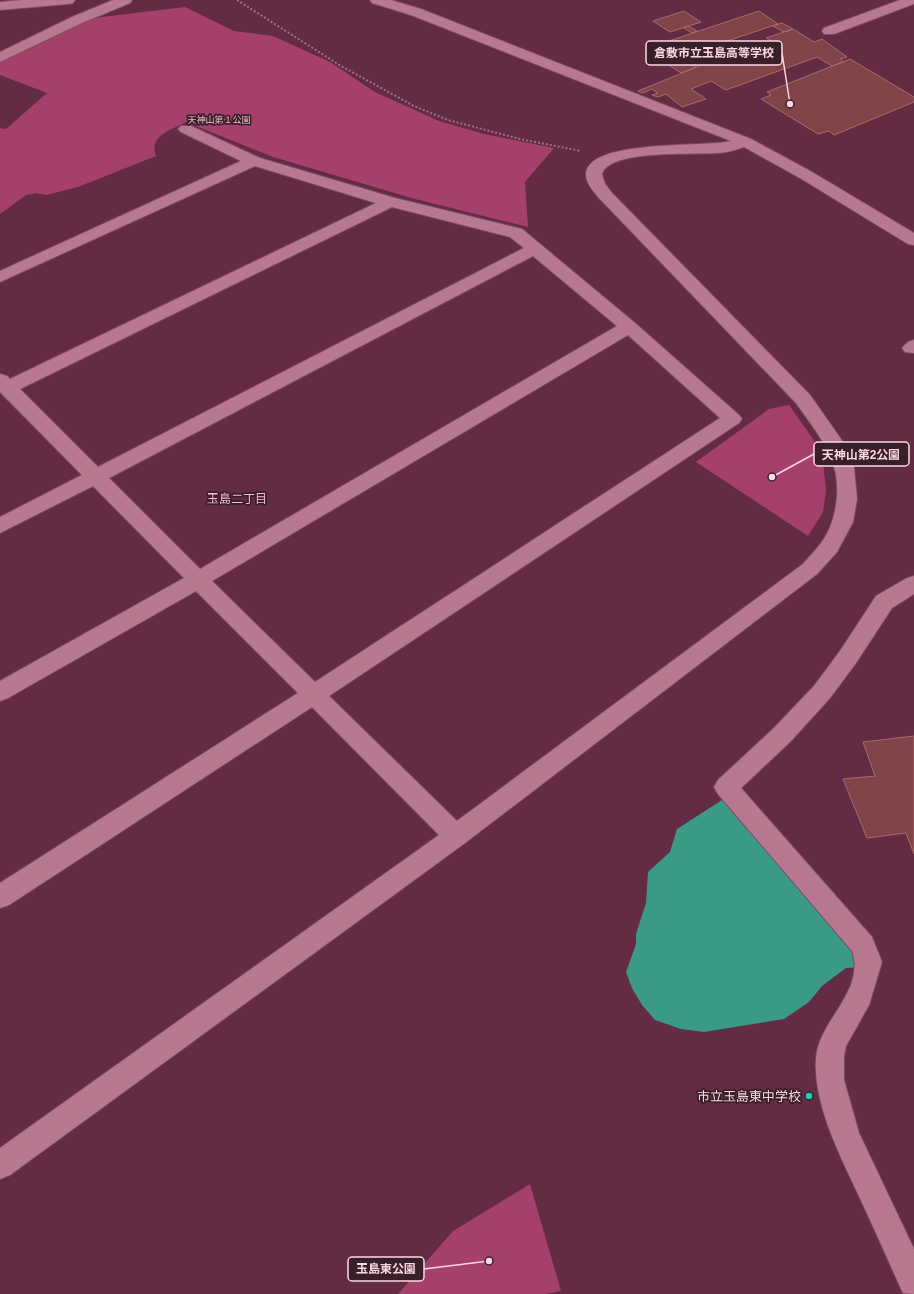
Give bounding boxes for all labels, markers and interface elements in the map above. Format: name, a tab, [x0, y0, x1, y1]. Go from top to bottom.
callout: 倉敷市立玉島高等学校	[646, 41, 782, 65]
text: 倉敷市立玉島高等学校	[654, 46, 774, 60]
park label: 天神山第１公園	[187, 115, 251, 125]
callout: 天神山第2公園	[814, 442, 909, 466]
text: 天神山第2公園	[822, 448, 900, 462]
district label: 玉島二丁目	[207, 492, 267, 506]
place label: 市立玉島東中学校	[697, 1089, 801, 1104]
marker: 市立玉島東中学校	[804, 1091, 814, 1101]
callout: 玉島東公園	[348, 1257, 424, 1281]
text: 玉島東公園	[356, 1262, 416, 1276]

